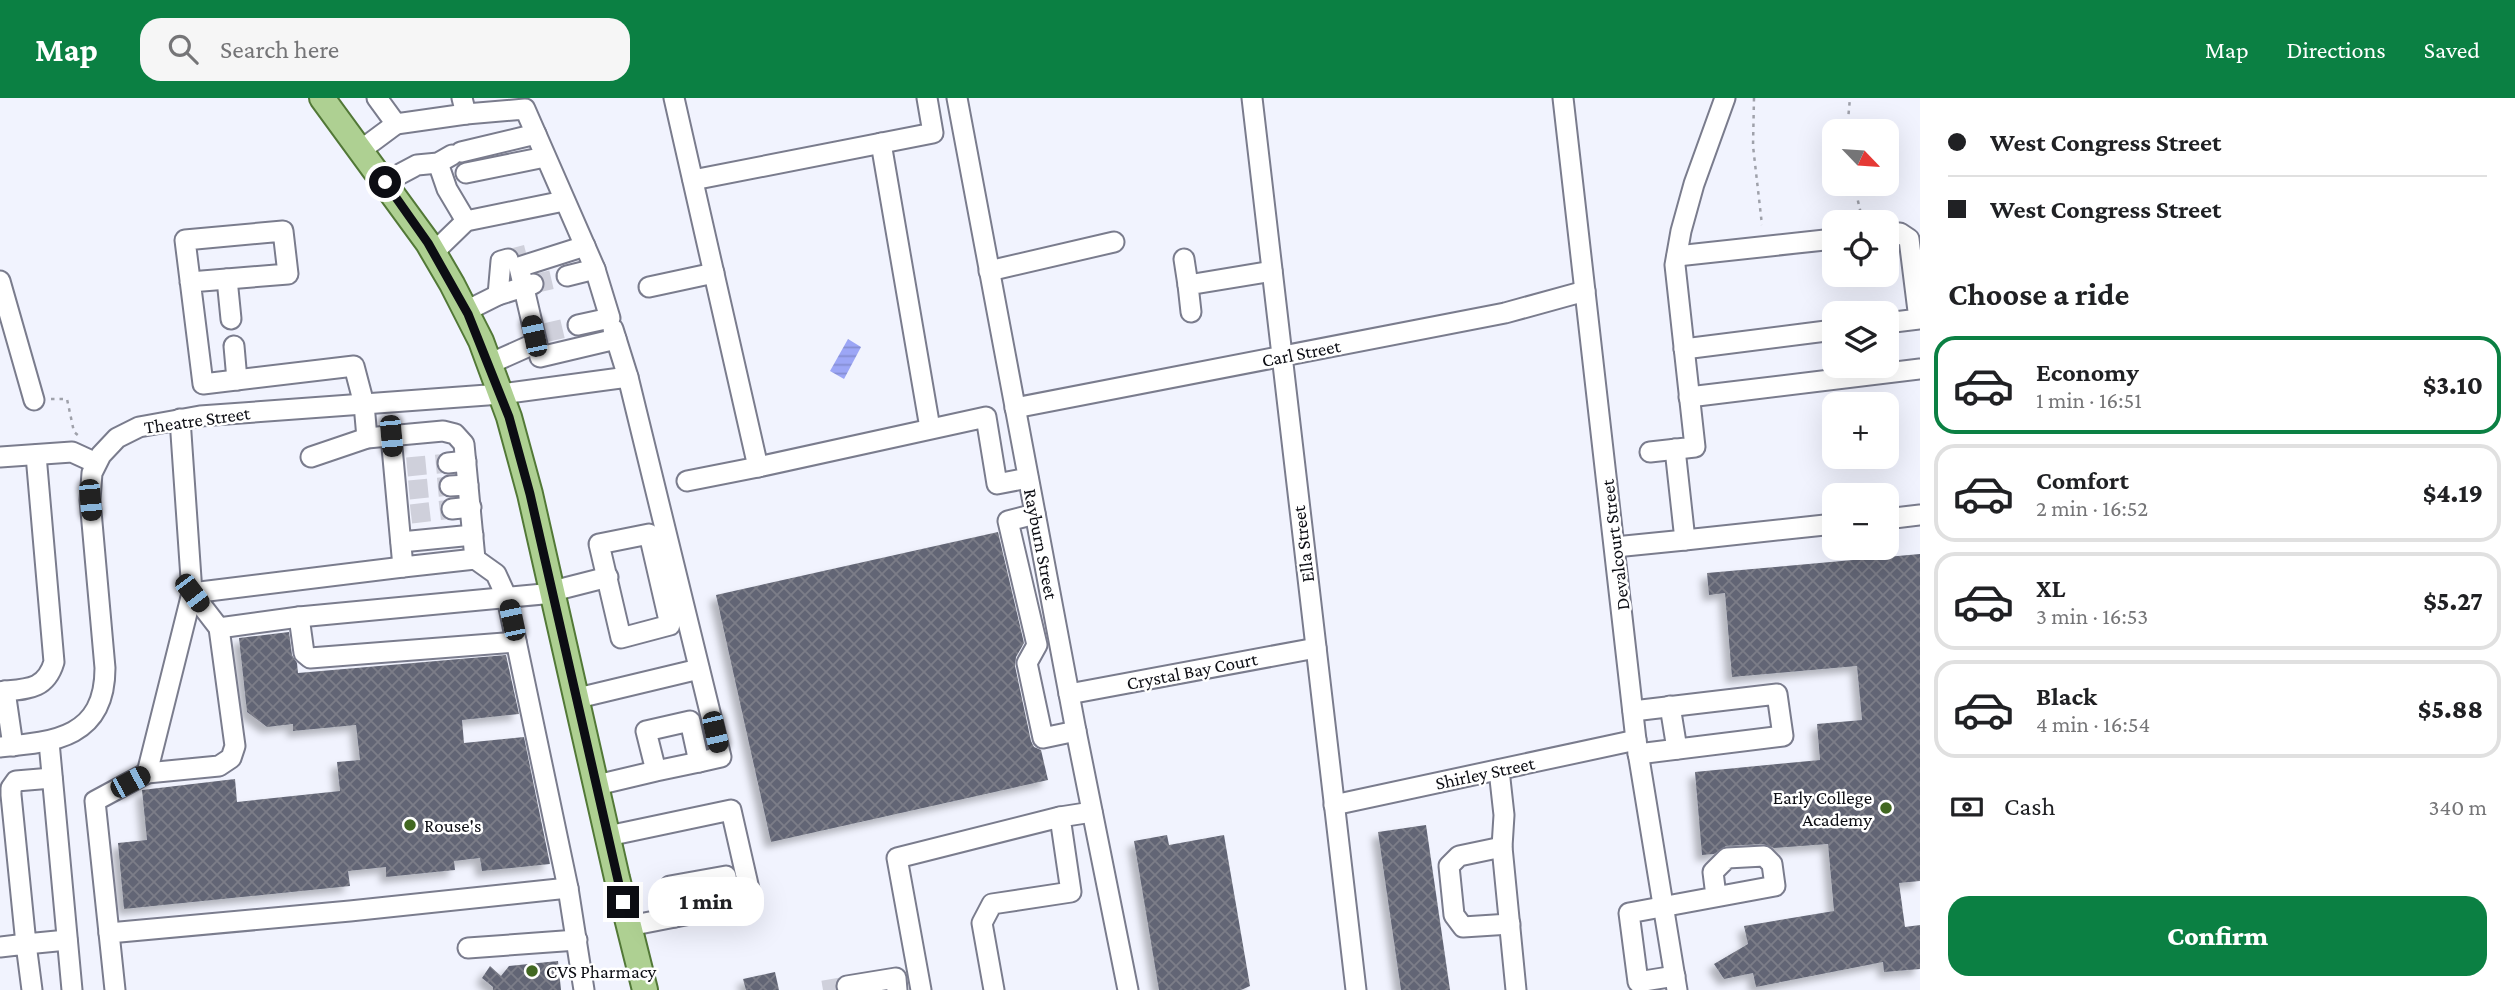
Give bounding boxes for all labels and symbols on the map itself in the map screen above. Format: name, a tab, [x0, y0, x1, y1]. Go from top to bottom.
north arrow	[1822, 119, 1899, 196]
route start	[369, 166, 401, 198]
car	[520, 313, 549, 359]
street label: Carl Street	[1260, 335, 1343, 371]
street label: Theatre Street	[143, 402, 252, 438]
car	[379, 414, 404, 458]
car	[78, 478, 103, 522]
street label: Devalcourt Street	[1596, 478, 1633, 612]
street label: Rayburn Street	[1020, 487, 1062, 602]
street label: Ella Street	[1288, 504, 1318, 584]
car	[171, 570, 214, 616]
car	[498, 597, 527, 643]
street label: Crystal Bay Court	[1125, 648, 1260, 694]
car	[701, 709, 730, 755]
street label: Shirley Street	[1434, 752, 1537, 794]
car	[107, 763, 154, 801]
place label: Early College Academy	[1773, 787, 1872, 830]
marker: Early College Academy	[1878, 800, 1894, 816]
place label: Rouse's	[424, 815, 481, 836]
marker: Rouse's	[402, 817, 418, 833]
callout: 1 min	[648, 878, 763, 926]
route end	[607, 886, 639, 918]
place label: CVS Pharmacy	[546, 961, 657, 982]
marker: CVS Pharmacy	[524, 963, 540, 979]

